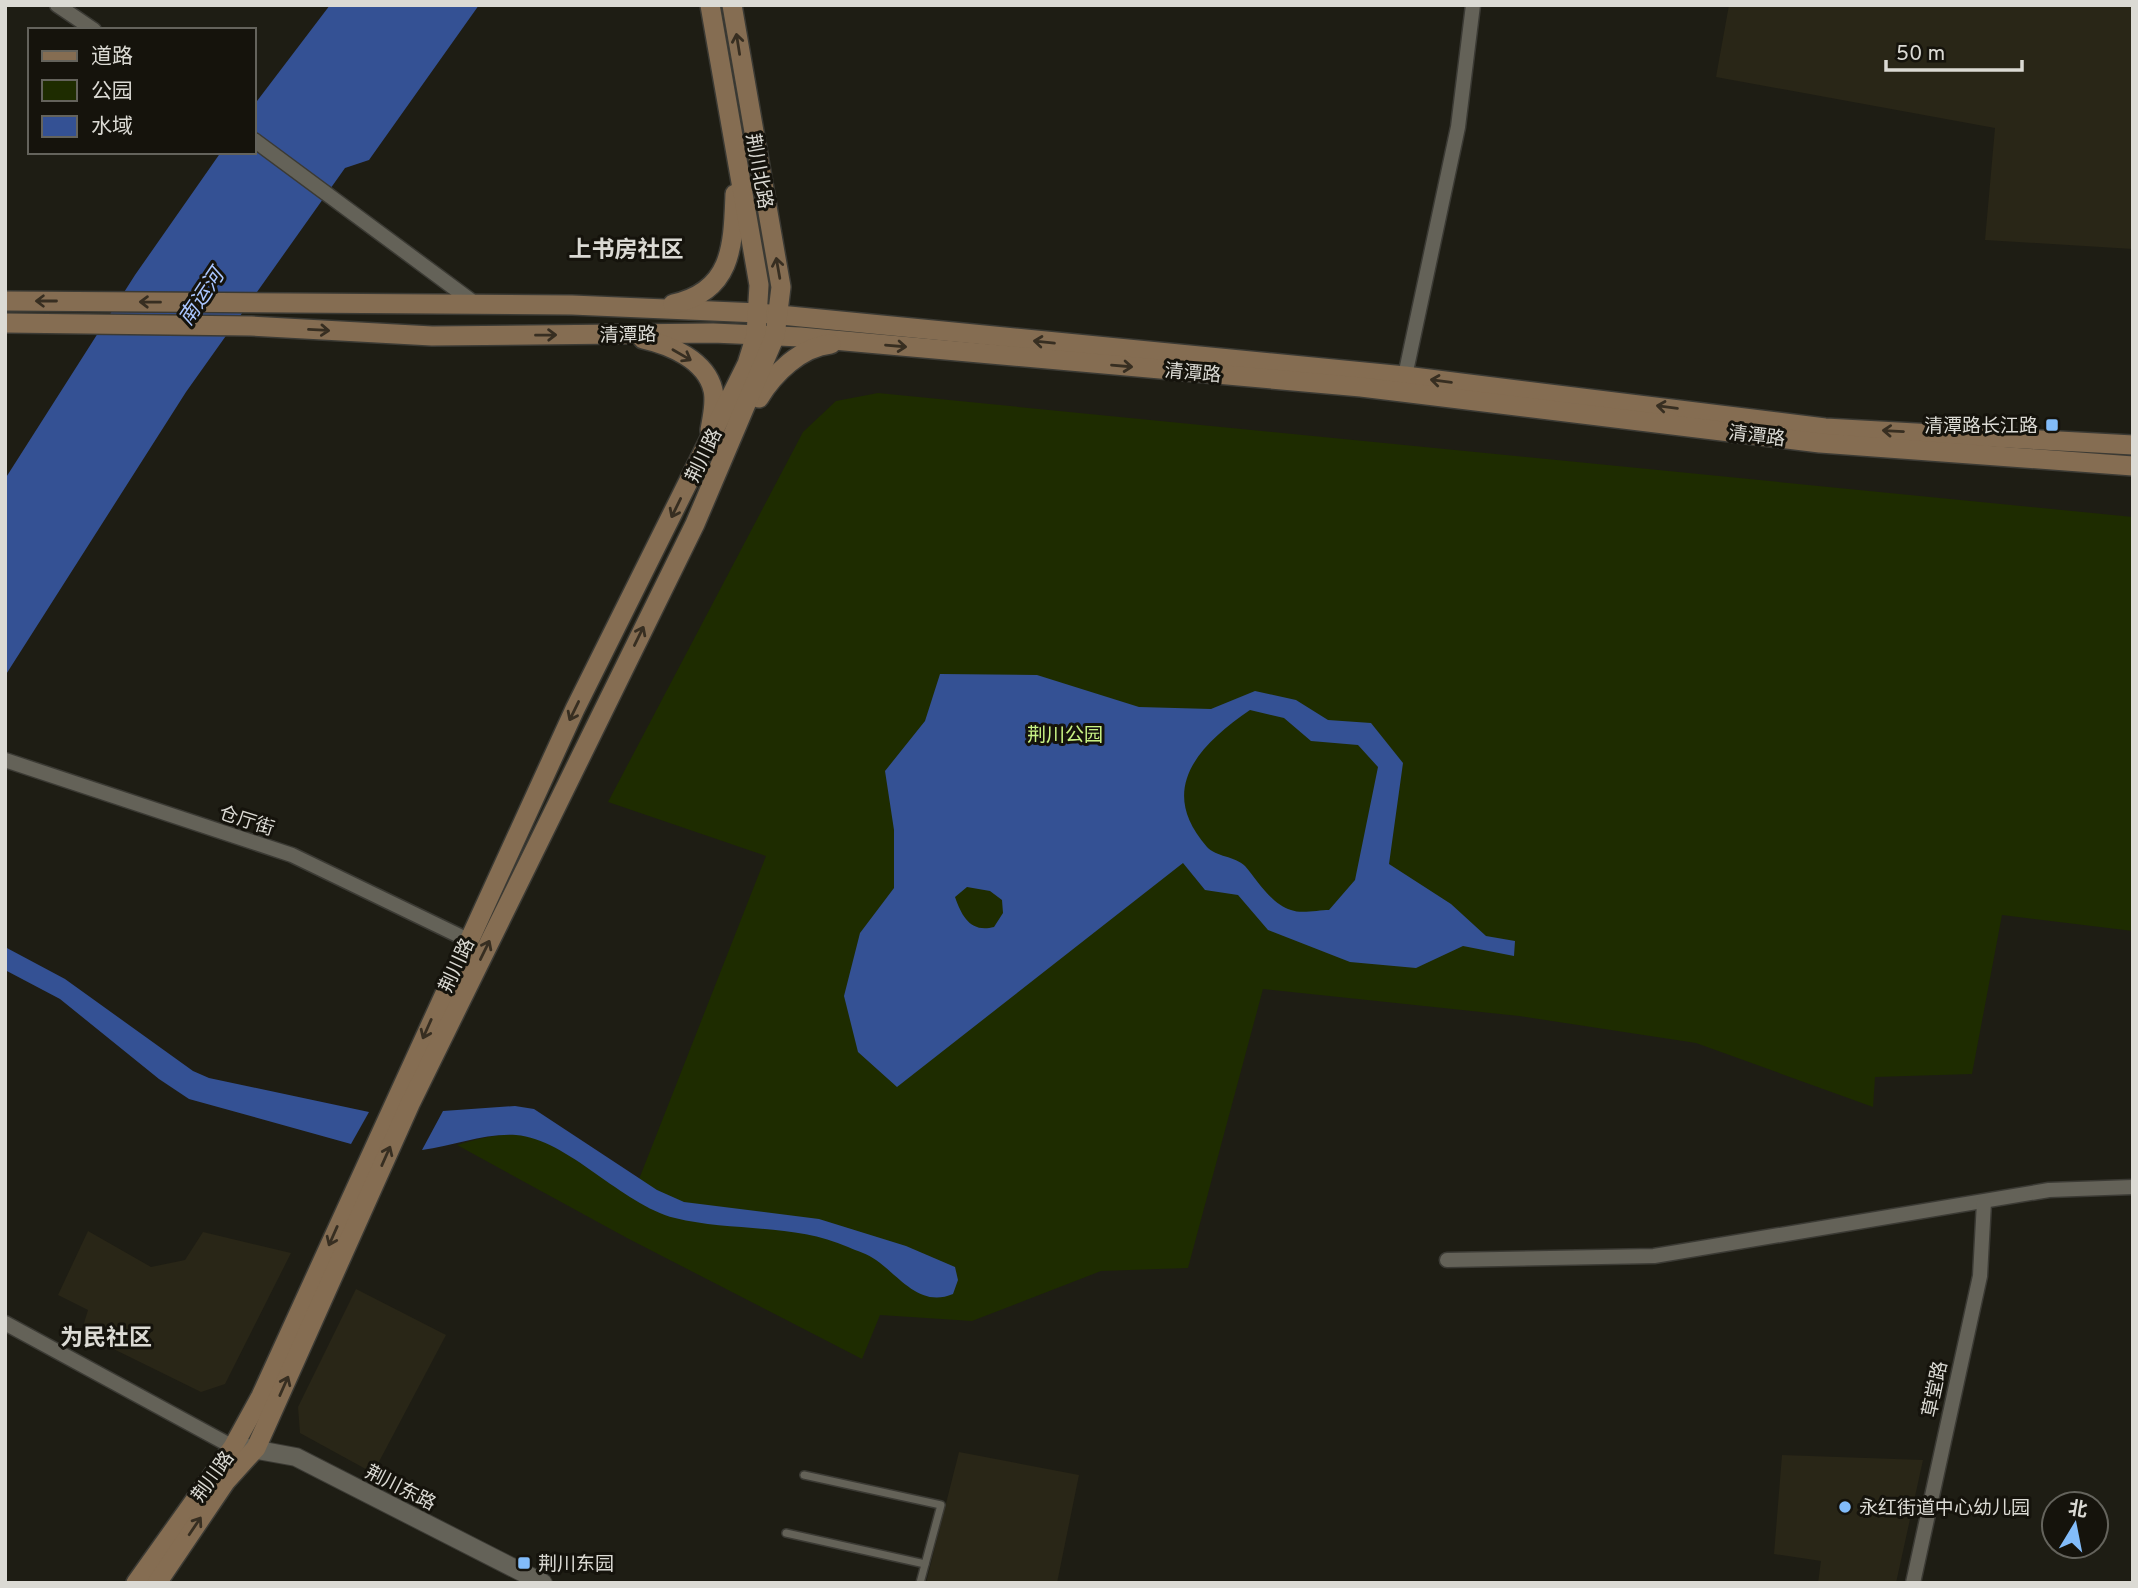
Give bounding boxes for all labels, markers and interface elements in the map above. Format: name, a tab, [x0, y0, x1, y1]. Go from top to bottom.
legend	[28, 28, 256, 154]
scale bar	[1886, 28, 2022, 72]
one-way arrow	[731, 34, 744, 56]
text: 50 m	[1896, 41, 1945, 68]
text: 道路	[91, 44, 133, 71]
text: 公园	[91, 79, 133, 106]
text: 水域	[91, 114, 133, 141]
street label: 荆川北路	[740, 132, 776, 211]
district label: 上书房社区	[569, 237, 684, 266]
one-way arrow	[771, 258, 784, 280]
water label: 南运河	[173, 261, 233, 332]
one-way arrow	[35, 294, 58, 308]
one-way arrow	[138, 295, 161, 309]
one-way arrow	[307, 324, 329, 337]
street label: 清潭路	[599, 324, 657, 348]
one-way arrow	[534, 328, 557, 341]
one-way arrow	[1033, 336, 1056, 349]
one-way arrow	[884, 340, 906, 353]
one-way arrow	[672, 348, 692, 362]
one-way arrow	[1110, 360, 1133, 373]
street label: 清潭路	[1163, 360, 1222, 388]
one-way arrow	[1431, 374, 1453, 387]
one-way arrow	[1657, 400, 1679, 413]
place label: 清潭路长江路	[1924, 415, 2038, 439]
marker: 清潭路长江路	[2044, 417, 2060, 433]
street label: 清潭路	[1727, 422, 1787, 452]
one-way arrow	[1883, 424, 1905, 437]
street label: 荆川路	[682, 425, 728, 487]
one-way arrow	[669, 497, 683, 518]
one-way arrow	[633, 626, 647, 647]
one-way arrow	[567, 700, 581, 721]
park label: 荆川公园	[1027, 724, 1103, 748]
street label: 仓厅街	[216, 802, 277, 842]
street label: 荆川路	[435, 935, 481, 997]
one-way arrow	[478, 940, 492, 961]
one-way arrow	[420, 1018, 433, 1039]
one-way arrow	[380, 1145, 393, 1167]
one-way arrow	[326, 1225, 339, 1246]
district label: 为民社区	[60, 1325, 152, 1354]
street label: 草堂路	[1918, 1359, 1954, 1420]
one-way arrow	[278, 1375, 291, 1397]
street label: 荆川路	[187, 1447, 240, 1507]
street label: 荆川东路	[361, 1461, 439, 1517]
north arrow	[2040, 1490, 2110, 1560]
place label: 永红街道中心幼儿园	[1859, 1497, 2030, 1521]
text: 北	[2066, 1497, 2089, 1524]
marker: 永红街道中心幼儿园	[1837, 1499, 1853, 1515]
one-way arrow	[188, 1517, 203, 1536]
place label: 荆川东园	[538, 1553, 614, 1577]
marker: 荆川东园	[516, 1555, 532, 1571]

